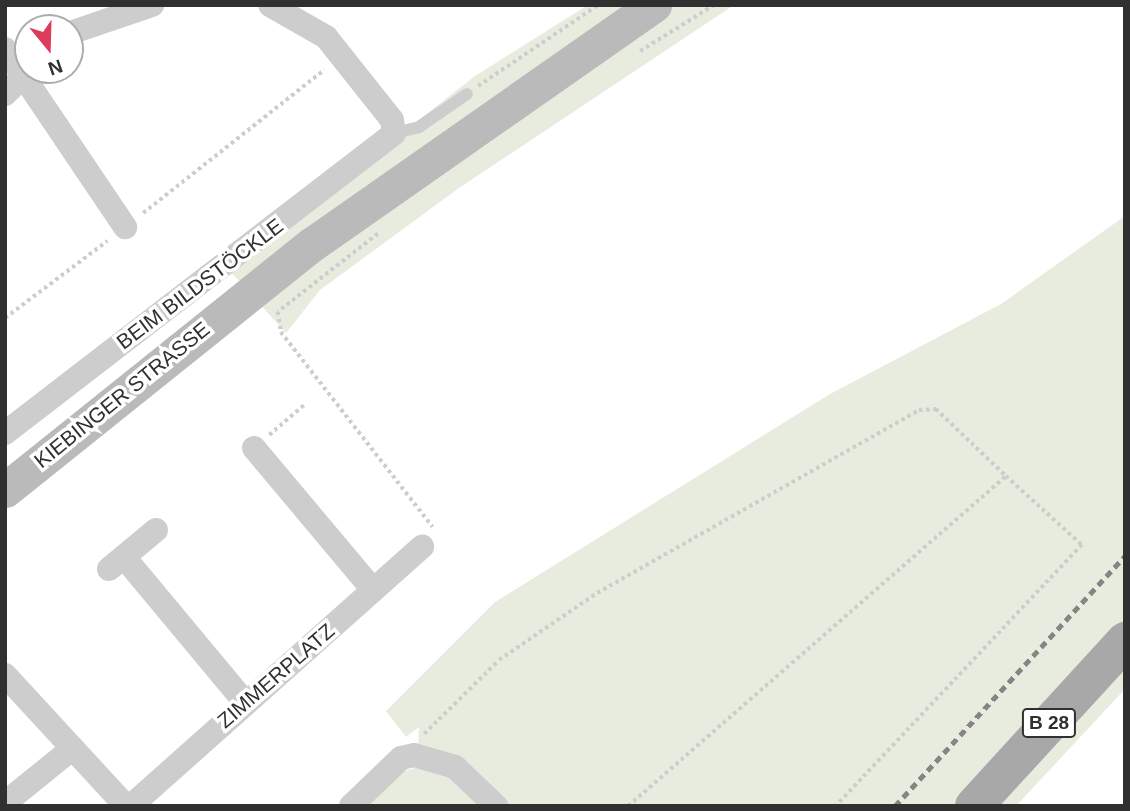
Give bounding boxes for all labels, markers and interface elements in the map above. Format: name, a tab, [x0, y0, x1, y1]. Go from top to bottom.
north arrow	[14, 14, 84, 84]
text: N	[45, 55, 65, 80]
street label: BEIM BILDSTÖCKLE	[112, 213, 288, 355]
street label: KIEBINGER STRASSE	[29, 317, 215, 473]
street label: ZIMMERPLATZ	[212, 618, 340, 734]
road number: B 28	[1021, 708, 1077, 738]

